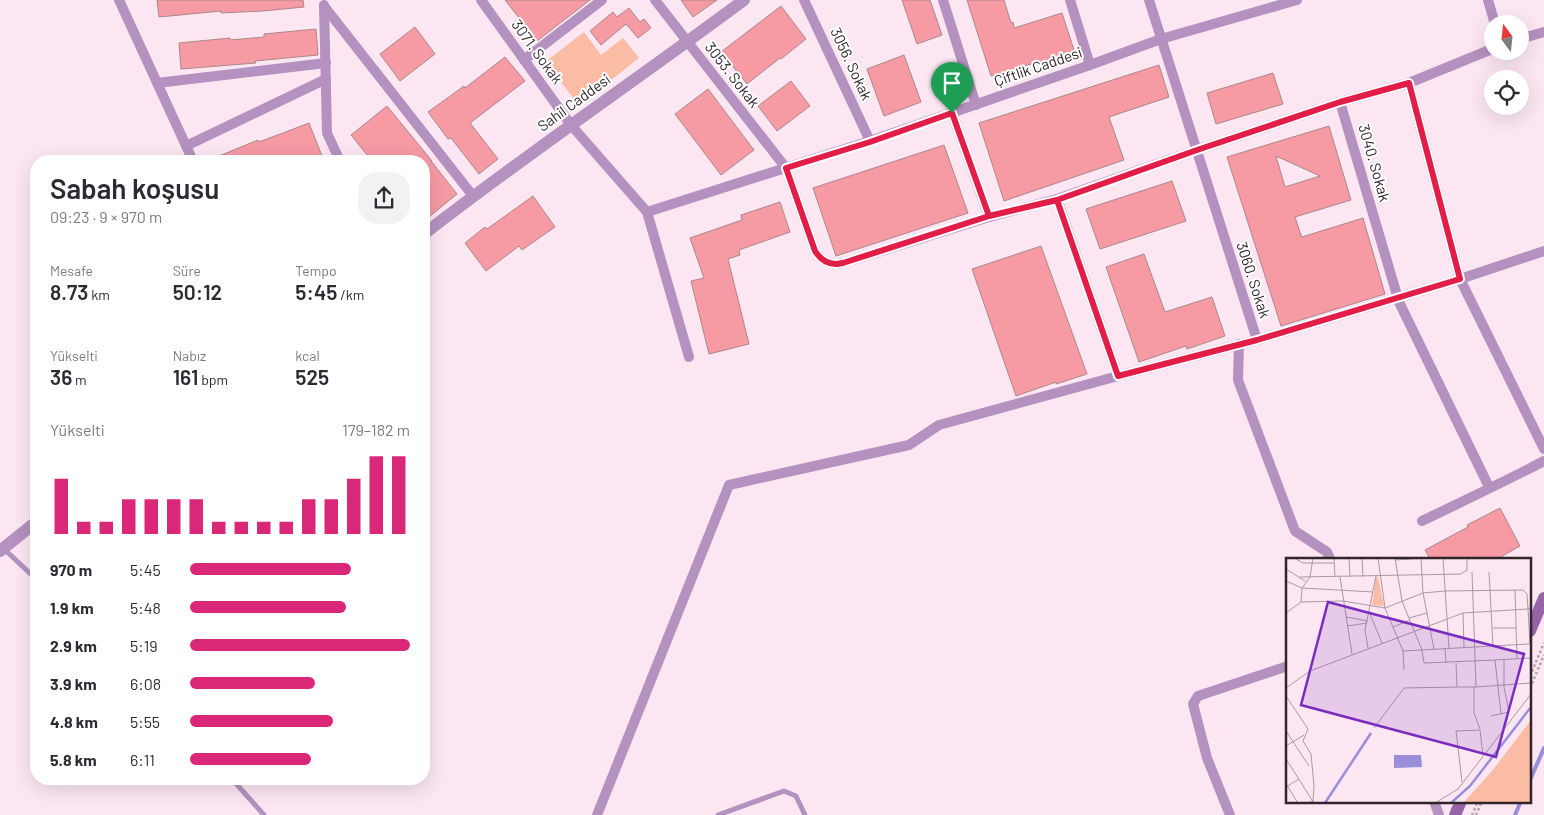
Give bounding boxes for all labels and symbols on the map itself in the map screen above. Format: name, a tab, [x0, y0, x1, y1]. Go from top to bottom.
north arrow	[1484, 15, 1529, 60]
street label: 3071. Sokak	[508, 16, 567, 88]
street label: 3056. Sokak	[827, 24, 877, 103]
street label: 3053. Sokak	[702, 38, 764, 111]
street label: Çiftlik Caddesi	[991, 43, 1084, 89]
pin	[931, 62, 973, 113]
street label: Sahil Caddesi	[534, 70, 613, 135]
street label: 3040. Sokak	[1355, 122, 1395, 204]
street label: 3060. Sokak	[1233, 239, 1275, 321]
inset map	[1286, 558, 1532, 802]

